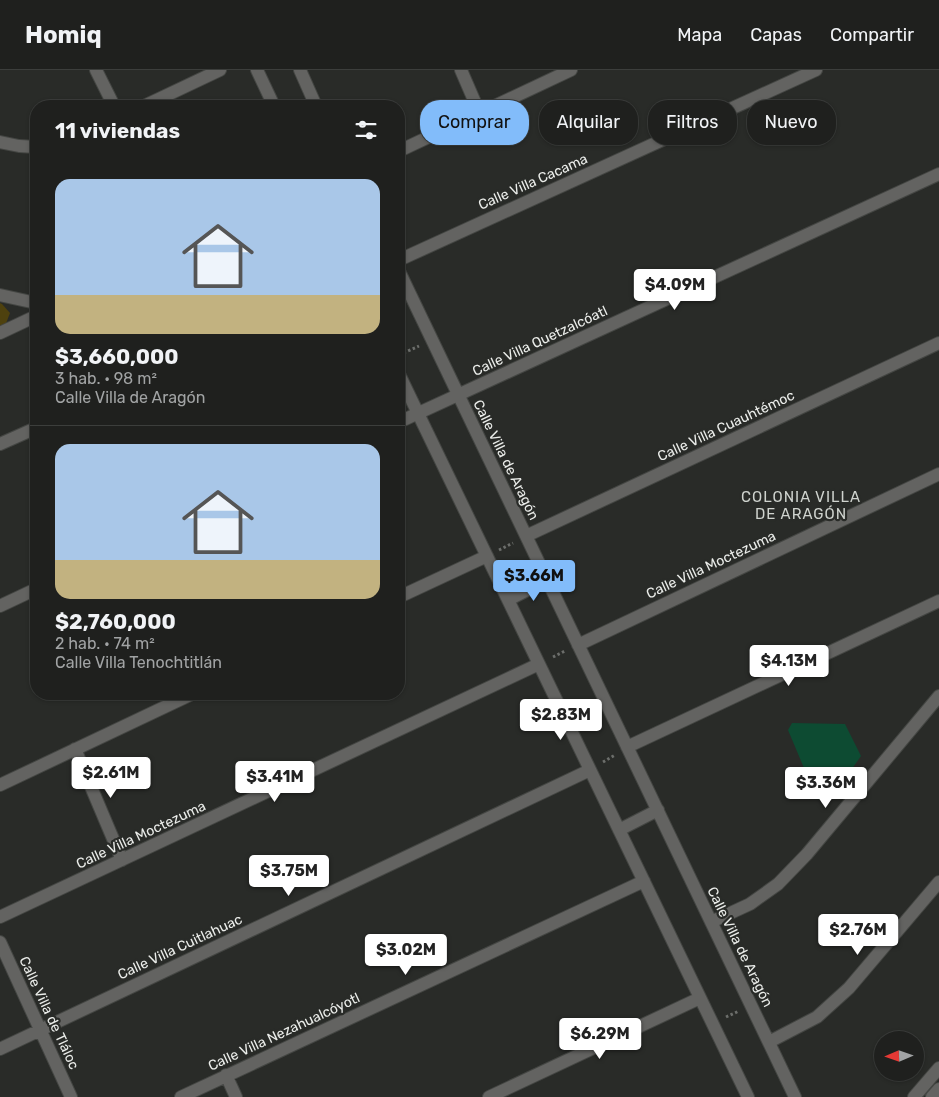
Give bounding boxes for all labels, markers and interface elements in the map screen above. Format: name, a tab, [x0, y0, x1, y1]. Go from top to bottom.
text: Homiq	[25, 21, 102, 49]
text: Mapa	[677, 24, 722, 46]
text: Capas	[750, 24, 802, 46]
text: Compartir	[830, 24, 914, 46]
chip: Comprar	[420, 100, 529, 145]
chip: Alquilar	[539, 100, 638, 145]
chip: Filtros	[648, 100, 737, 145]
chip: Nuevo	[747, 100, 836, 145]
icon: filters	[352, 116, 380, 144]
text: 11 viviendas	[55, 118, 180, 143]
street label: Calle Villa Cacama	[476, 150, 590, 214]
icon: home	[173, 211, 263, 301]
pin: $4.09M	[634, 268, 716, 311]
text: $4.09M	[645, 275, 705, 294]
street label: Calle Villa Quetzalcóatl	[470, 302, 610, 380]
text: $3,660,000	[55, 344, 179, 369]
text: 3 hab. · 98 m²	[55, 369, 157, 388]
street label: Calle Villa Cuauhtémoc	[655, 387, 797, 465]
text: Calle Villa de Aragón	[55, 388, 205, 407]
street label: Calle Villa de Aragón	[470, 397, 542, 523]
icon: home	[173, 477, 263, 567]
district label: COLONIA VILLA DE ARAGÓN	[741, 488, 861, 523]
street label: Calle Villa Moctezuma	[643, 527, 779, 603]
pin: $3.66M	[493, 560, 575, 602]
text: $3.66M	[504, 566, 564, 585]
text: $2,760,000	[55, 609, 176, 634]
text: 2 hab. · 74 m²	[55, 634, 155, 653]
pin: $4.13M	[748, 644, 830, 687]
text: $4.13M	[761, 651, 817, 670]
text: Calle Villa Tenochtitlán	[55, 653, 222, 672]
pin: $2.83M	[520, 698, 602, 741]
text: $2.83M	[531, 705, 591, 724]
pin: $2.61M	[70, 756, 152, 799]
pin: $3.41M	[234, 760, 316, 803]
text: $2.61M	[83, 763, 139, 782]
pin: $3.36M	[785, 766, 867, 809]
text: $3.41M	[246, 767, 304, 786]
text: $3.36M	[796, 773, 856, 792]
street label: Calle Villa Moctezuma	[73, 797, 209, 873]
pin: $3.75M	[248, 854, 330, 897]
text: $3.75M	[260, 861, 318, 880]
street label: Calle Villa de Aragón	[704, 884, 776, 1010]
street label: Calle Villa Cuitlahuac	[115, 911, 245, 983]
pin: $2.76M	[817, 914, 899, 956]
text: $2.76M	[829, 920, 887, 939]
pin: $3.02M	[365, 934, 447, 976]
text: $3.02M	[376, 940, 436, 959]
street label: Calle Villa de Tláloc	[15, 954, 83, 1072]
street label: Calle Villa Nezahualcóyotl	[205, 989, 363, 1075]
pin: $6.29M	[559, 1018, 641, 1060]
text: $6.29M	[570, 1024, 630, 1043]
north arrow	[874, 1031, 924, 1081]
map controls	[874, 1031, 924, 1081]

